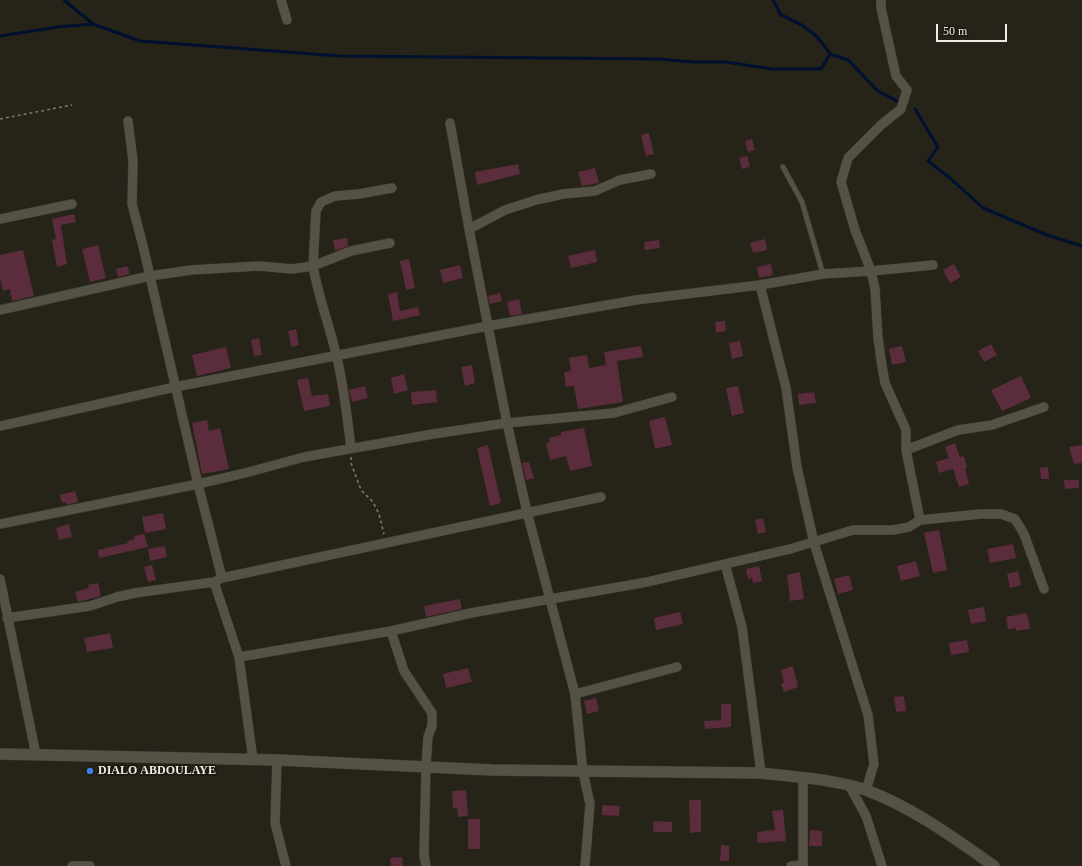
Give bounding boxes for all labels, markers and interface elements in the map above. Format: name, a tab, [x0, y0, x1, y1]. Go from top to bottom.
scale bar	[938, 16, 1009, 42]
text: 50 m	[943, 24, 967, 38]
place label: DIALO ABDOULAYE	[98, 764, 216, 778]
marker: DIALO ABDOULAYE	[85, 766, 95, 776]

